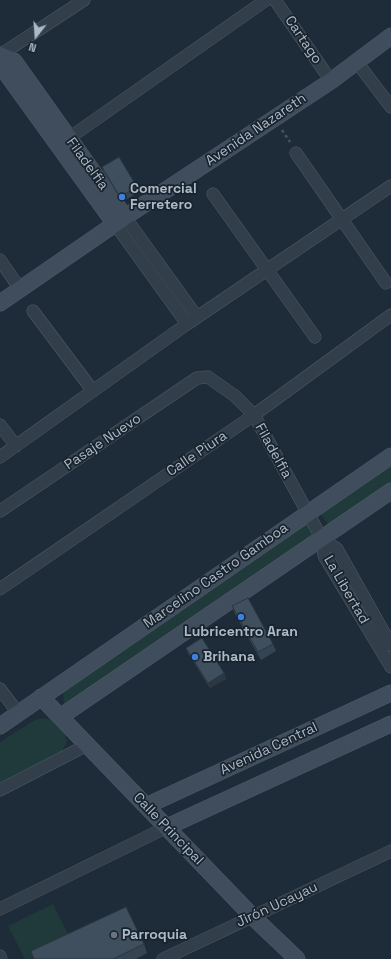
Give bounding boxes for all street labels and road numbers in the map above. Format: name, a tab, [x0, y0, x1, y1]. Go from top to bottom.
street label: Cartago	[281, 13, 325, 67]
street label: Avenida Nazareth	[203, 90, 309, 170]
street label: Filadelfia	[62, 135, 112, 193]
street label: Pasaje Nuevo	[62, 410, 144, 474]
street label: Filadelfia	[251, 421, 295, 481]
street label: Calle Piura	[164, 428, 230, 480]
street label: Marcelino Castro Gamboa	[141, 520, 291, 632]
street label: La Libertad	[320, 553, 372, 627]
street label: Avenida Central	[218, 719, 320, 779]
street label: Calle Principal	[129, 789, 207, 869]
street label: Jirón Ucayau	[233, 879, 321, 931]

